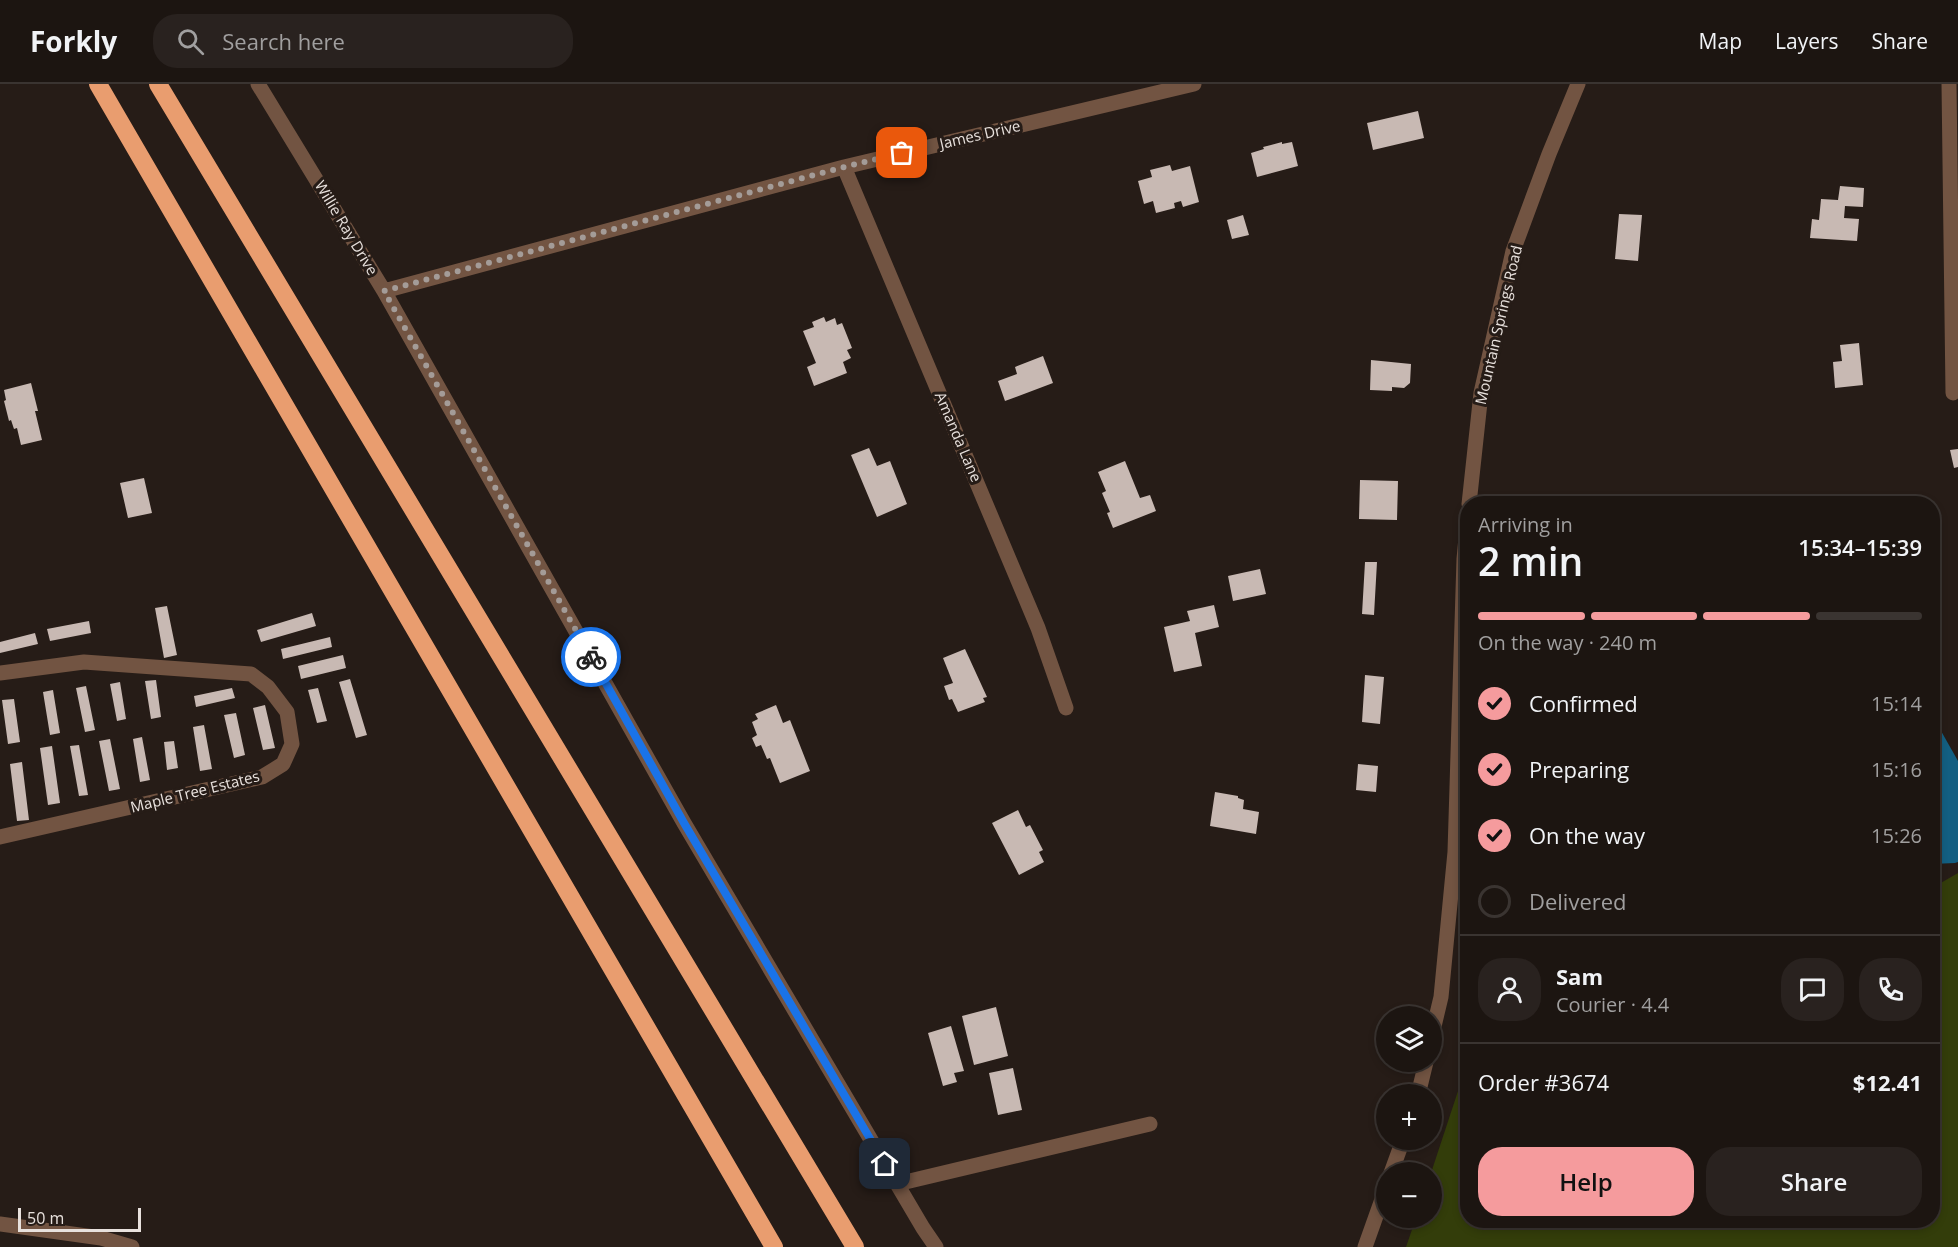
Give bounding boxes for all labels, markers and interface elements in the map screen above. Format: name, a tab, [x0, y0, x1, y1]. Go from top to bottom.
search box	[153, 14, 573, 68]
text: Forkly	[30, 22, 117, 60]
icon: search	[174, 25, 207, 58]
text: Search here	[222, 26, 345, 56]
text: Map	[1699, 27, 1742, 55]
text: Layers	[1775, 27, 1839, 55]
text: Share	[1872, 27, 1928, 55]
street label: James Drive	[935, 115, 1022, 153]
pin	[876, 127, 927, 178]
icon: bag	[885, 136, 918, 169]
street label: Willie Ray Drive	[311, 176, 383, 279]
street label: Mountain Springs Road	[1470, 243, 1526, 406]
street label: Amanda Lane	[931, 388, 987, 485]
text: Arriving in	[1478, 511, 1573, 538]
text: 15:34–15:39	[1798, 532, 1922, 562]
text: 2 min	[1478, 534, 1583, 587]
courier	[561, 627, 621, 687]
text: On the way · 240 m	[1478, 629, 1657, 656]
icon: bike	[575, 641, 608, 674]
icon: check	[1478, 687, 1511, 720]
text: Confirmed	[1529, 688, 1638, 718]
text: 15:14	[1871, 690, 1922, 717]
icon: check	[1478, 753, 1511, 786]
text: Preparing	[1529, 754, 1629, 784]
text: 15:16	[1871, 756, 1922, 783]
street label: Maple Tree Estates	[128, 765, 261, 817]
icon: check	[1478, 819, 1511, 852]
text: On the way	[1529, 820, 1645, 850]
text: 15:26	[1871, 822, 1922, 849]
text: Delivered	[1529, 886, 1627, 916]
button: person	[1478, 958, 1541, 1021]
button: chat	[1781, 958, 1844, 1021]
button: phone	[1859, 958, 1922, 1021]
text: Sam	[1556, 961, 1603, 991]
text: Courier · 4.4	[1556, 991, 1669, 1018]
map controls	[1376, 1006, 1442, 1228]
button: layers	[1376, 1006, 1442, 1072]
text: Order #3674	[1478, 1067, 1609, 1097]
text: $12.41	[1853, 1067, 1922, 1097]
button: +	[1376, 1084, 1442, 1150]
pin	[859, 1138, 910, 1189]
icon: home	[868, 1147, 901, 1180]
button: Help	[1478, 1147, 1694, 1216]
button: Share	[1706, 1147, 1922, 1216]
button: −	[1376, 1162, 1442, 1228]
scale bar	[18, 1205, 141, 1232]
text: 50 m	[27, 1207, 64, 1229]

